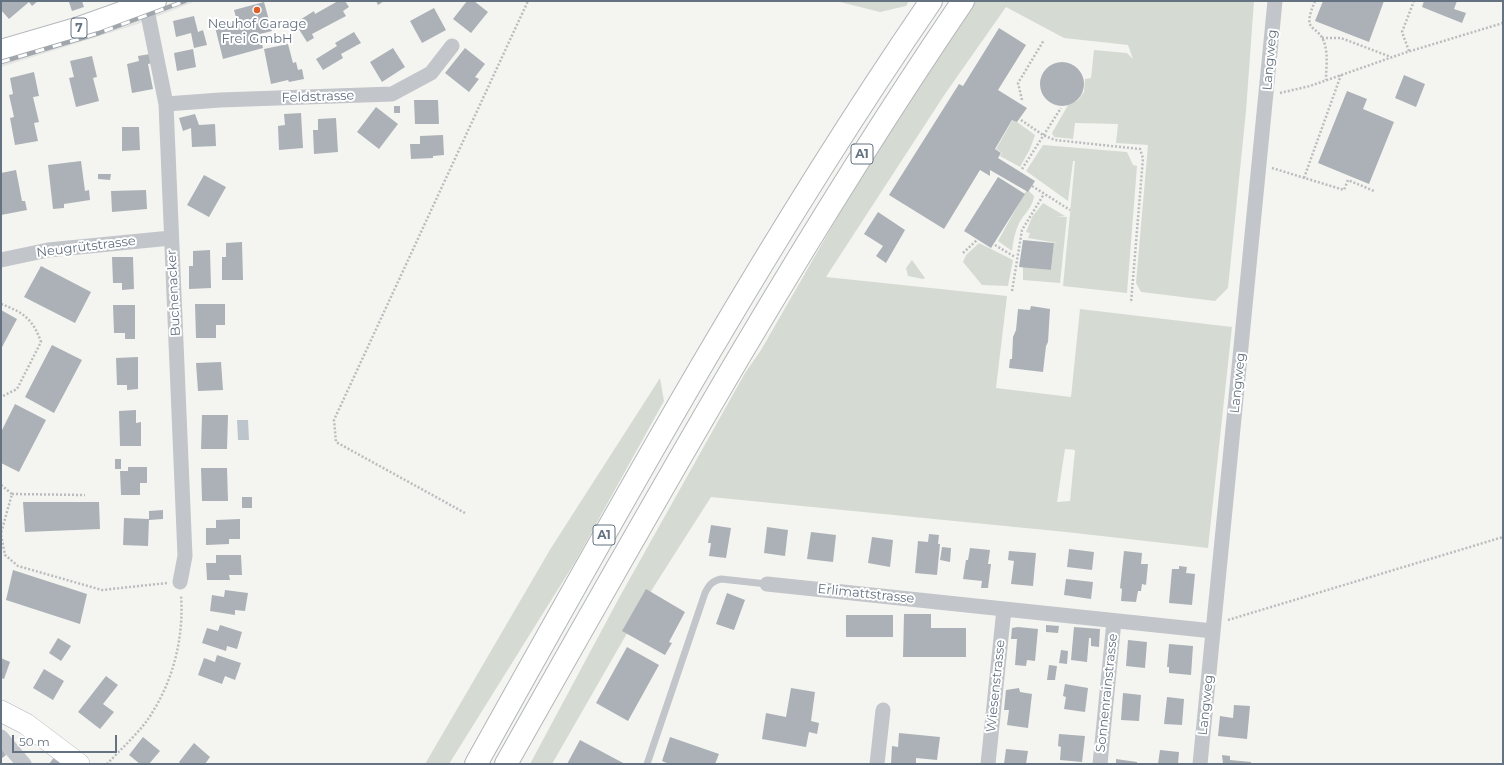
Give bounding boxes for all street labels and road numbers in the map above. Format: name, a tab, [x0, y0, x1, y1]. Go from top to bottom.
road number: 7	[71, 18, 87, 38]
street label: Langweg	[1260, 29, 1280, 91]
street label: Feldstrasse	[281, 88, 355, 106]
road number: A1	[851, 144, 873, 164]
street label: Neugrütstrasse	[36, 233, 136, 261]
street label: Buchenacker	[164, 249, 184, 337]
street label: Langweg	[1227, 352, 1249, 414]
road number: A1	[593, 525, 615, 545]
street label: Erlimattstrasse	[817, 581, 915, 607]
street label: Sonnenrainstrasse	[1093, 633, 1121, 753]
street label: Wiesenstrasse	[983, 639, 1009, 733]
street label: Langweg	[1195, 674, 1217, 736]

